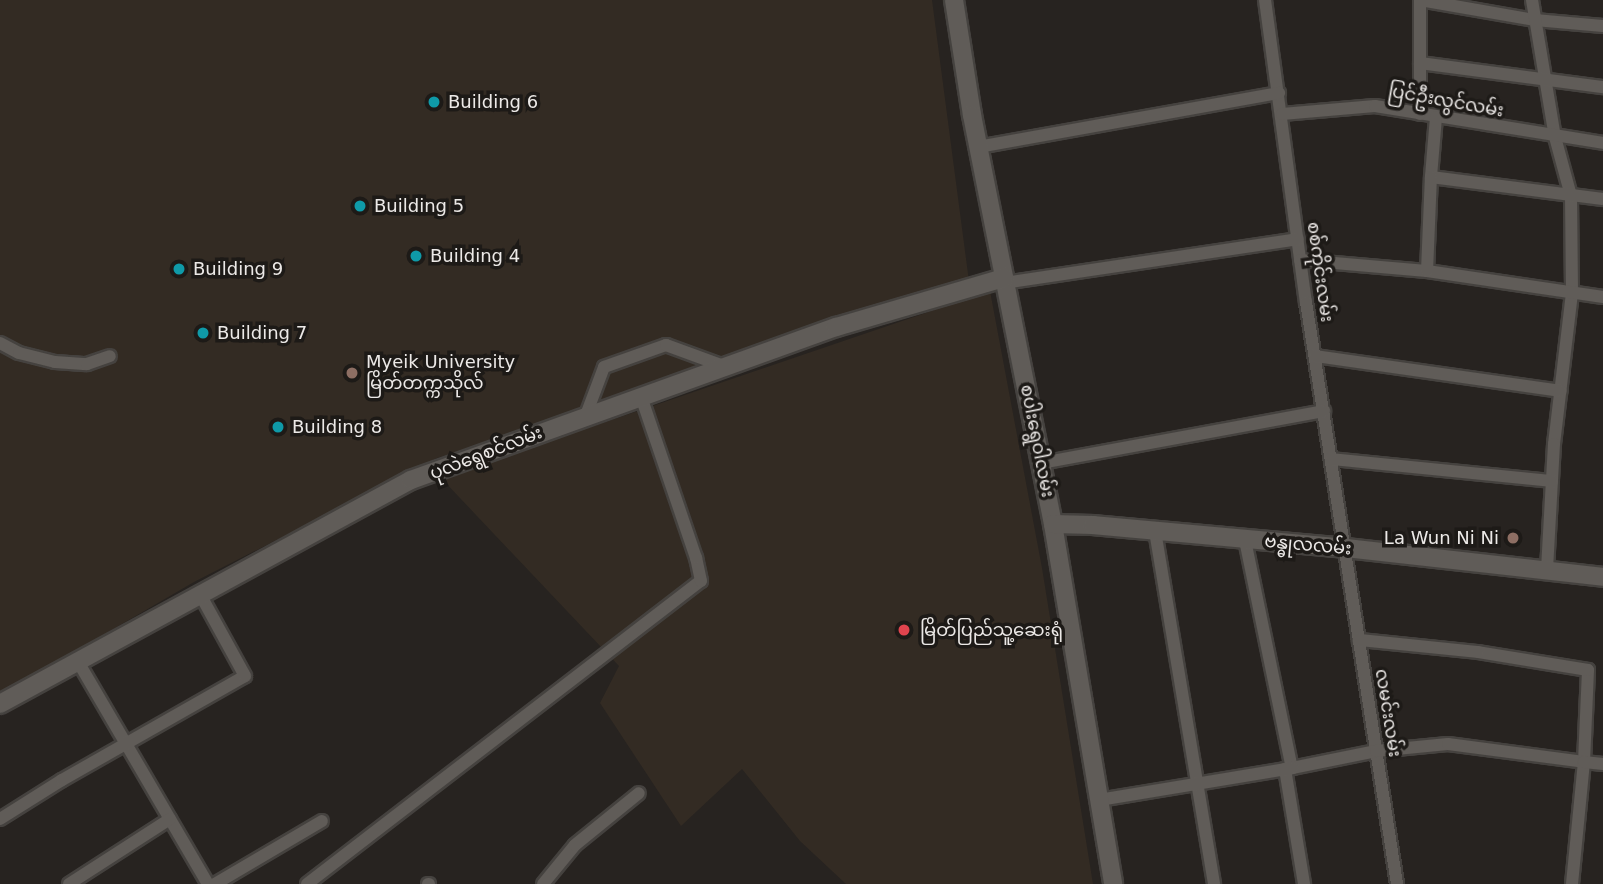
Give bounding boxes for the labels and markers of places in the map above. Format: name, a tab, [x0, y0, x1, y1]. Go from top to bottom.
place label: Building 6	[448, 91, 538, 113]
marker: Building 6	[426, 94, 442, 110]
place label: Building 5	[374, 195, 464, 217]
marker: Building 5	[352, 198, 368, 214]
place label: Building 4	[430, 245, 520, 267]
marker: Building 4	[408, 248, 424, 264]
place label: Building 9	[193, 258, 283, 280]
marker: Building 9	[171, 261, 187, 277]
place label: Building 7	[217, 322, 307, 344]
marker: Building 7	[195, 325, 211, 341]
place label: Myeik University မြိတ်တက္ကသိုလ်	[366, 352, 515, 394]
marker: Myeik University မြိတ်တက္ကသိုလ်	[344, 365, 360, 381]
place label: Building 8	[292, 416, 382, 438]
marker: Building 8	[270, 419, 286, 435]
place label: La Wun Ni Ni	[1384, 527, 1499, 549]
marker: La Wun Ni Ni	[1505, 530, 1521, 546]
place label: မြိတ်ပြည်သူ့ဆေးရုံ	[920, 619, 1063, 641]
marker: မြိတ်ပြည်သူ့ဆေးရုံ	[894, 620, 914, 640]

